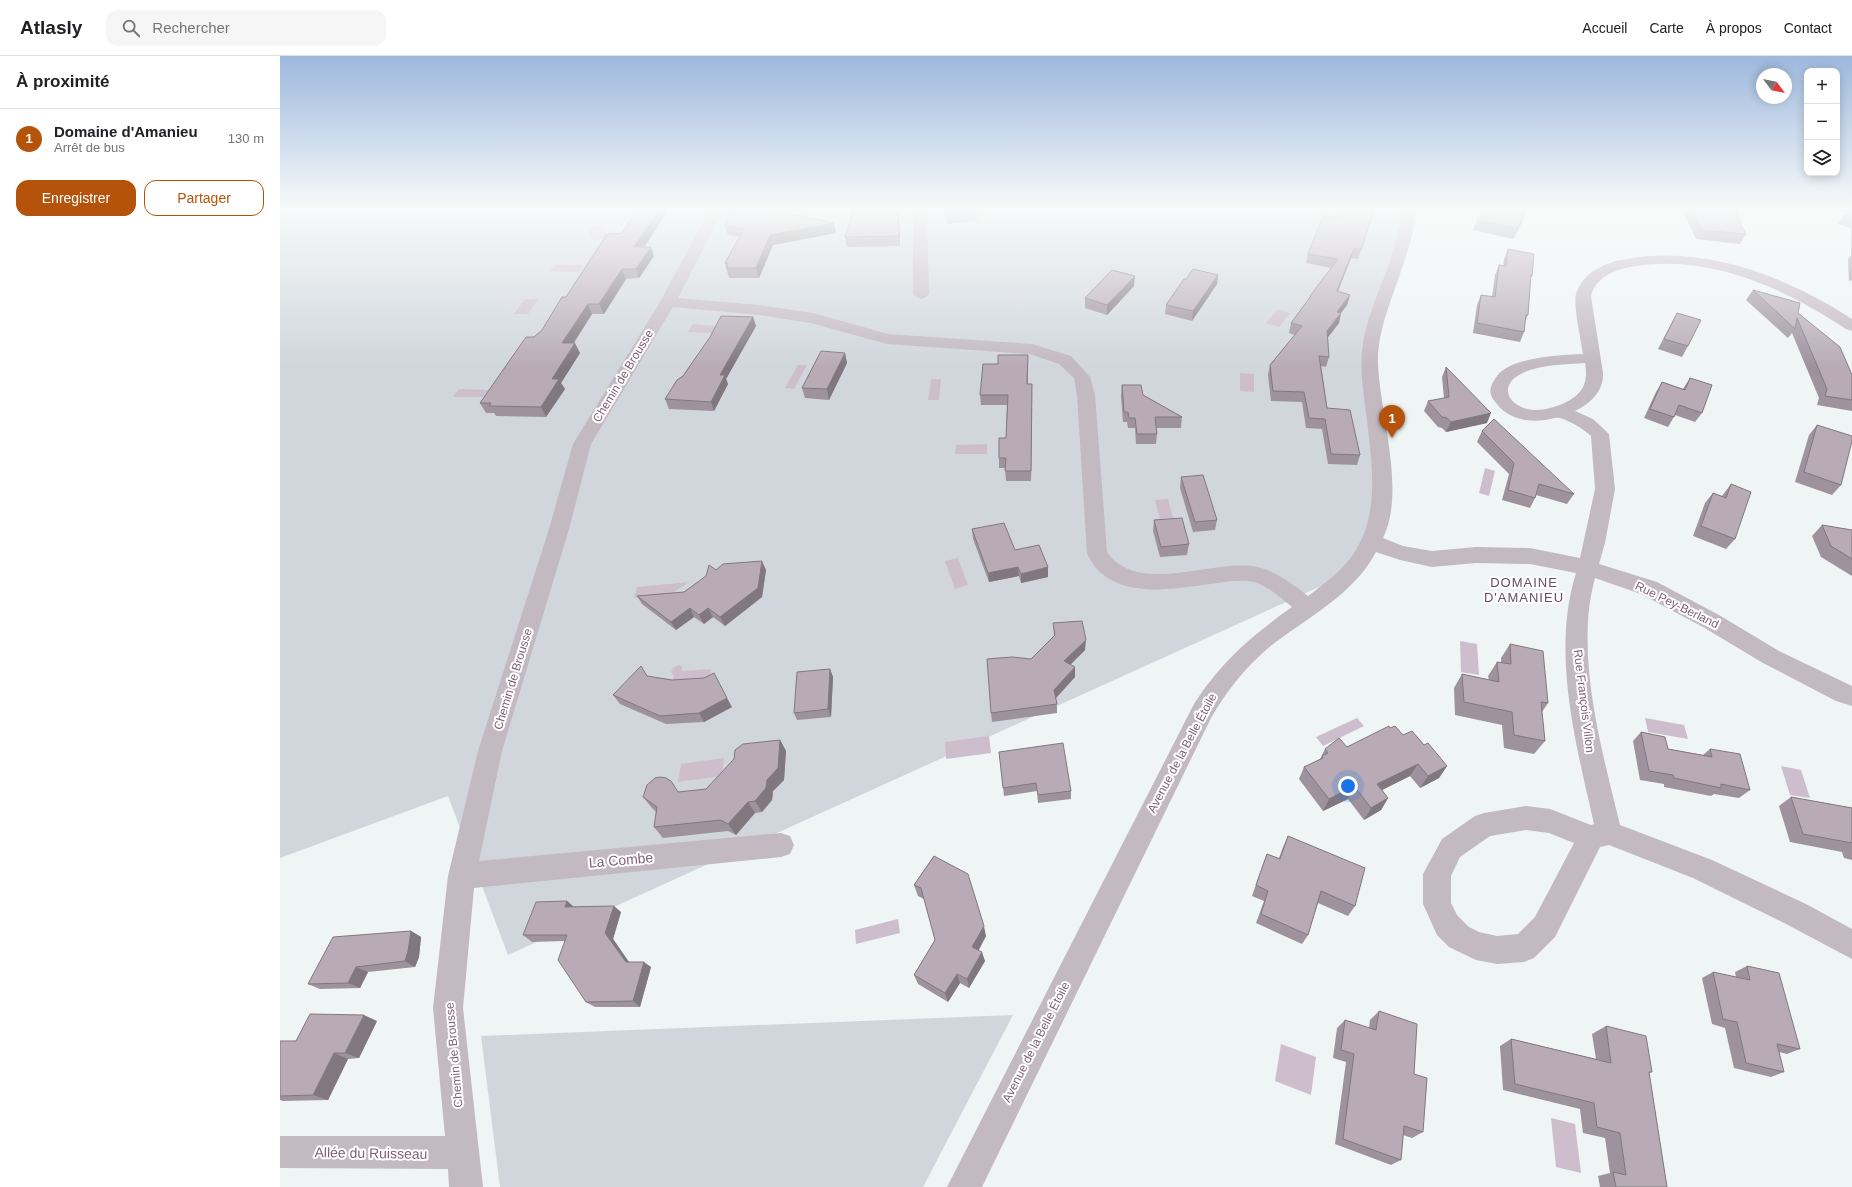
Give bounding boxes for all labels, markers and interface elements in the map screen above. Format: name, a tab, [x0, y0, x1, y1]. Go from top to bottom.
search box	[106, 10, 386, 46]
text: Atlasly	[20, 17, 82, 38]
icon: search	[120, 17, 142, 39]
text: Rechercher	[152, 19, 230, 36]
text: Accueil	[1582, 20, 1627, 36]
text: Carte	[1649, 20, 1684, 36]
text: À propos	[1706, 20, 1762, 36]
text: Contact	[1784, 20, 1832, 36]
north arrow	[1756, 68, 1792, 104]
map controls	[1804, 68, 1840, 176]
button: +	[1804, 68, 1840, 104]
text: À proximité	[16, 72, 110, 91]
button: −	[1804, 104, 1840, 140]
text: Domaine d'Amanieu	[54, 123, 198, 140]
text: 1	[25, 131, 33, 146]
text: 130 m	[228, 131, 264, 146]
text: Arrêt de bus	[54, 140, 125, 155]
button: layers	[1804, 140, 1840, 176]
button: Enregistrer	[16, 180, 136, 216]
button: Partager	[144, 180, 264, 216]
street label: Chemin de Brousse	[590, 327, 656, 425]
pin: 1	[1379, 405, 1405, 438]
district label: DOMAINE D'AMANIEU	[1484, 575, 1564, 605]
street label: Rue Pey-Berland	[1633, 579, 1721, 631]
street label: Chemin de Brousse	[491, 626, 535, 731]
street label: Rue François Villon	[1571, 649, 1597, 753]
street label: Avenue de la Belle Étoile	[1144, 690, 1220, 815]
your location	[1338, 776, 1358, 796]
street label: La Combe	[588, 849, 654, 871]
street label: Avenue de la Belle Étoile	[999, 979, 1073, 1105]
street label: Chemin de Brousse	[442, 1002, 466, 1108]
street label: Allée du Ruisseau	[314, 1144, 428, 1162]

